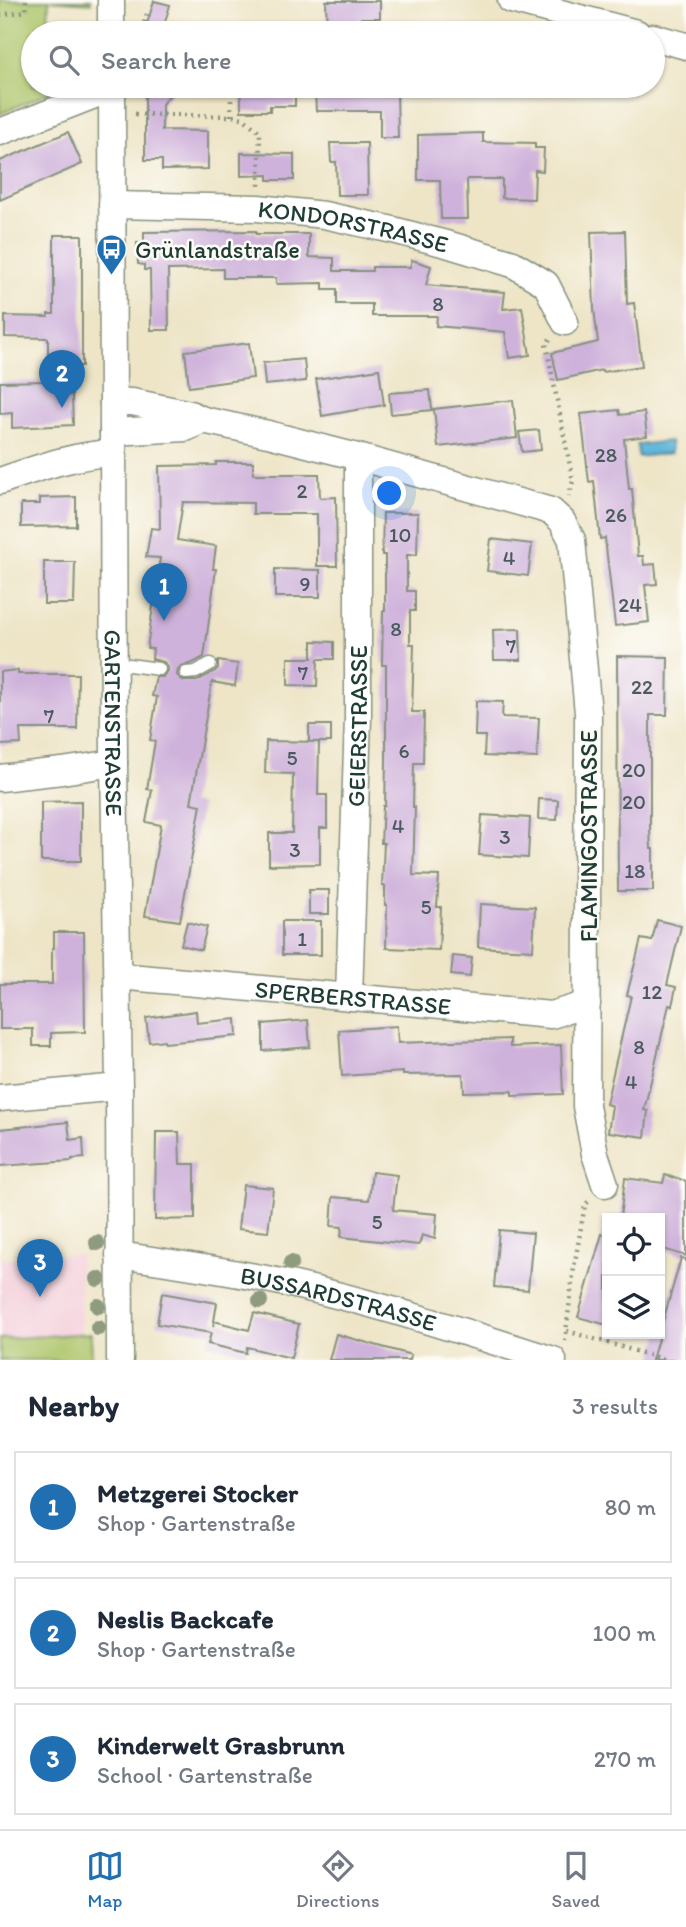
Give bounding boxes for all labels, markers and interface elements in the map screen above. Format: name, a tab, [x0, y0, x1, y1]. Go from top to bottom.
search box	[21, 21, 665, 98]
icon: search	[45, 41, 83, 79]
text: Search here	[101, 44, 231, 76]
street label: KONDORSTRASSE	[257, 194, 451, 258]
bus stop icon: Grünlandstraße	[95, 232, 129, 276]
place label: Grünlandstraße	[135, 235, 300, 264]
house number: 8	[432, 291, 444, 316]
pin: 2	[39, 350, 85, 408]
house number: 28	[595, 442, 617, 467]
your location	[372, 476, 406, 510]
house number: 2	[296, 478, 308, 503]
house number: 26	[605, 502, 627, 527]
house number: 10	[389, 522, 411, 547]
house number: 4	[503, 545, 516, 570]
pin: 1	[141, 563, 187, 621]
house number: 9	[300, 571, 310, 596]
house number: 24	[618, 592, 642, 617]
house number: 8	[390, 616, 402, 641]
street label: GARTENSTRASSE	[99, 629, 129, 817]
house number: 7	[506, 633, 516, 658]
street label: GEIERSTRASSE	[341, 645, 373, 808]
house number: 7	[298, 660, 308, 685]
house number: 22	[631, 674, 653, 699]
house number: 7	[44, 703, 54, 728]
street label: FLAMINGOSTRASSE	[574, 730, 603, 942]
house number: 6	[398, 738, 410, 763]
house number: 5	[286, 745, 298, 770]
house number: 20	[622, 757, 646, 782]
house number: 20	[622, 789, 646, 814]
house number: 4	[392, 813, 405, 838]
house number: 3	[499, 824, 511, 849]
house number: 3	[289, 837, 301, 862]
house number: 18	[624, 858, 646, 883]
house number: 5	[420, 894, 432, 919]
house number: 1	[297, 926, 307, 951]
street label: SPERBERSTRASSE	[254, 974, 452, 1020]
house number: 12	[642, 979, 662, 1004]
house number: 8	[633, 1034, 645, 1059]
house number: 4	[625, 1069, 638, 1094]
house number: 5	[371, 1209, 383, 1234]
map controls	[602, 1213, 665, 1339]
button: locate	[602, 1213, 665, 1276]
pin: 3	[17, 1239, 63, 1297]
street label: BUSSARDSTRASSE	[238, 1260, 440, 1337]
button: layers	[602, 1276, 665, 1339]
text: Nearby	[28, 1387, 119, 1424]
text: 3 results	[572, 1392, 658, 1420]
text: Metzgerei Stocker	[97, 1477, 298, 1509]
text: 1	[48, 1493, 58, 1521]
text: 80 m	[605, 1493, 656, 1521]
text: Shop · Gartenstraße	[97, 1509, 296, 1537]
text: Neslis Backcafe	[97, 1603, 274, 1635]
text: 2	[47, 1619, 59, 1647]
text: 100 m	[592, 1619, 656, 1647]
text: Shop · Gartenstraße	[97, 1635, 296, 1663]
text: Kinderwelt Grasbrunn	[97, 1729, 345, 1761]
text: 3	[47, 1745, 59, 1773]
text: 270 m	[594, 1745, 656, 1773]
text: School · Gartenstraße	[97, 1761, 313, 1789]
tab: Map	[86, 1847, 124, 1912]
tab: Directions	[296, 1847, 380, 1912]
tab: Saved	[552, 1847, 600, 1912]

